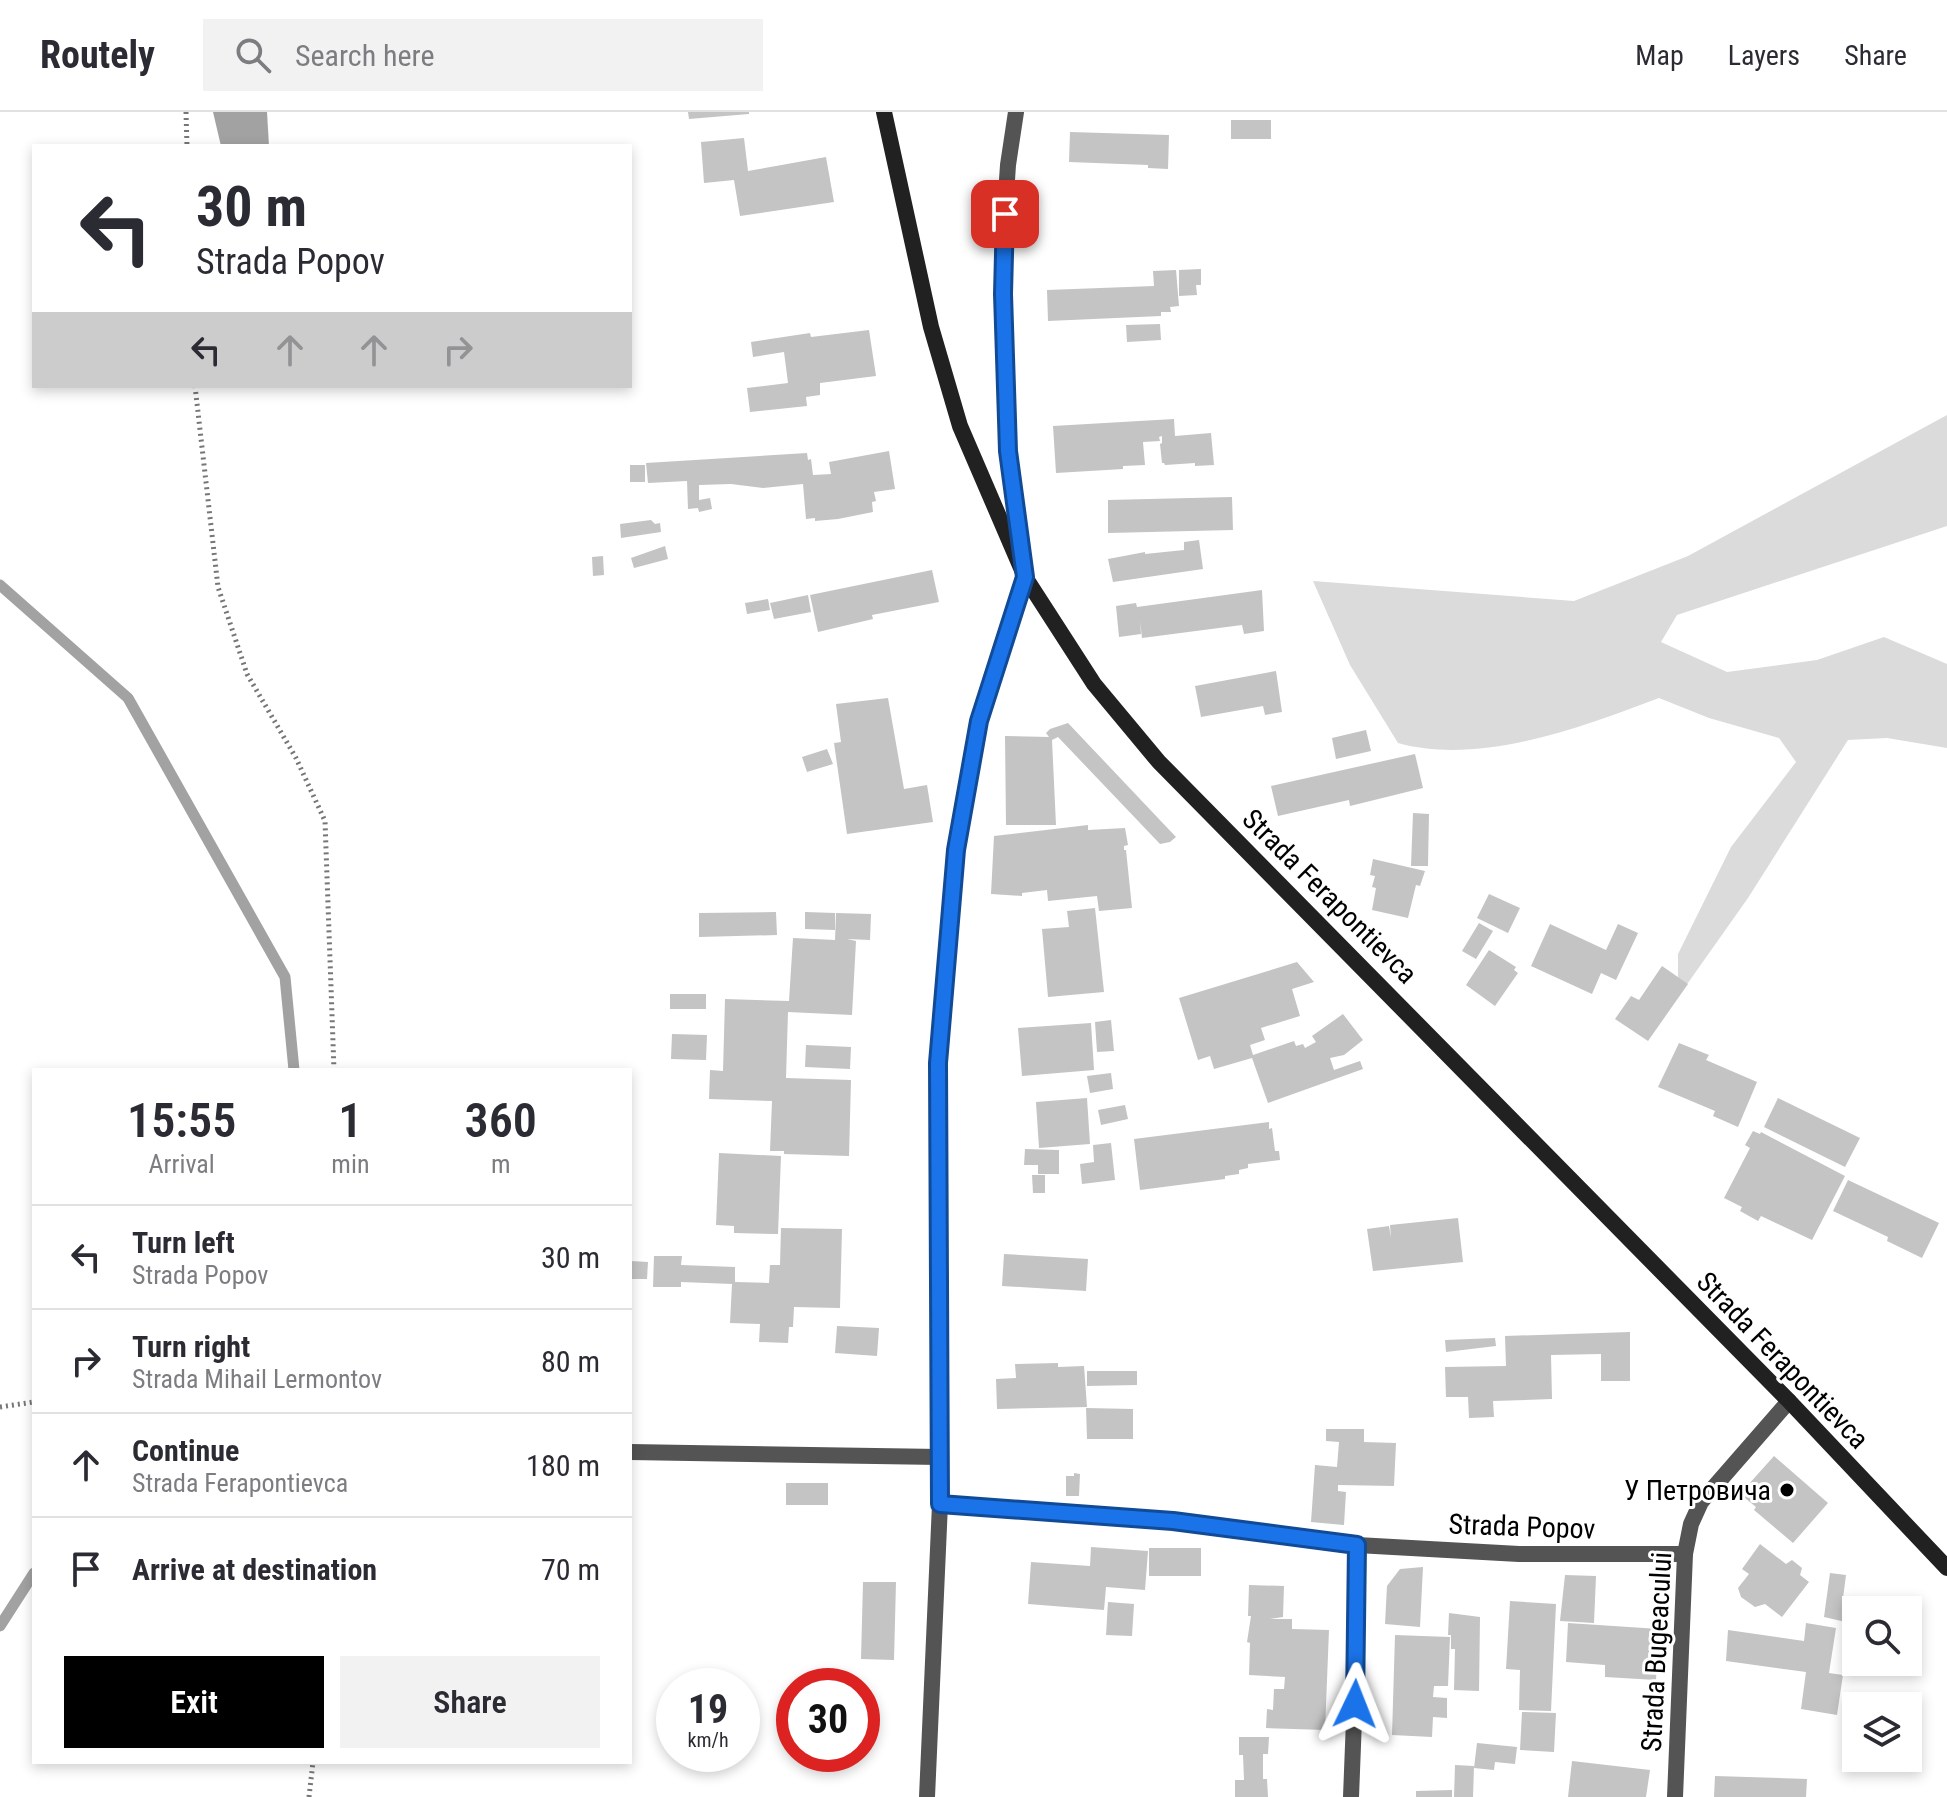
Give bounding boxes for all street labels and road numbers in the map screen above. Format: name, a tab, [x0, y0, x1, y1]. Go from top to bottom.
street label: Strada Ferapontievca	[1236, 802, 1424, 990]
street label: Strada Ferapontievca	[1690, 1265, 1875, 1456]
street label: Strada Popov	[1448, 1507, 1596, 1546]
street label: Strada Bugeacului	[1635, 1551, 1678, 1753]

